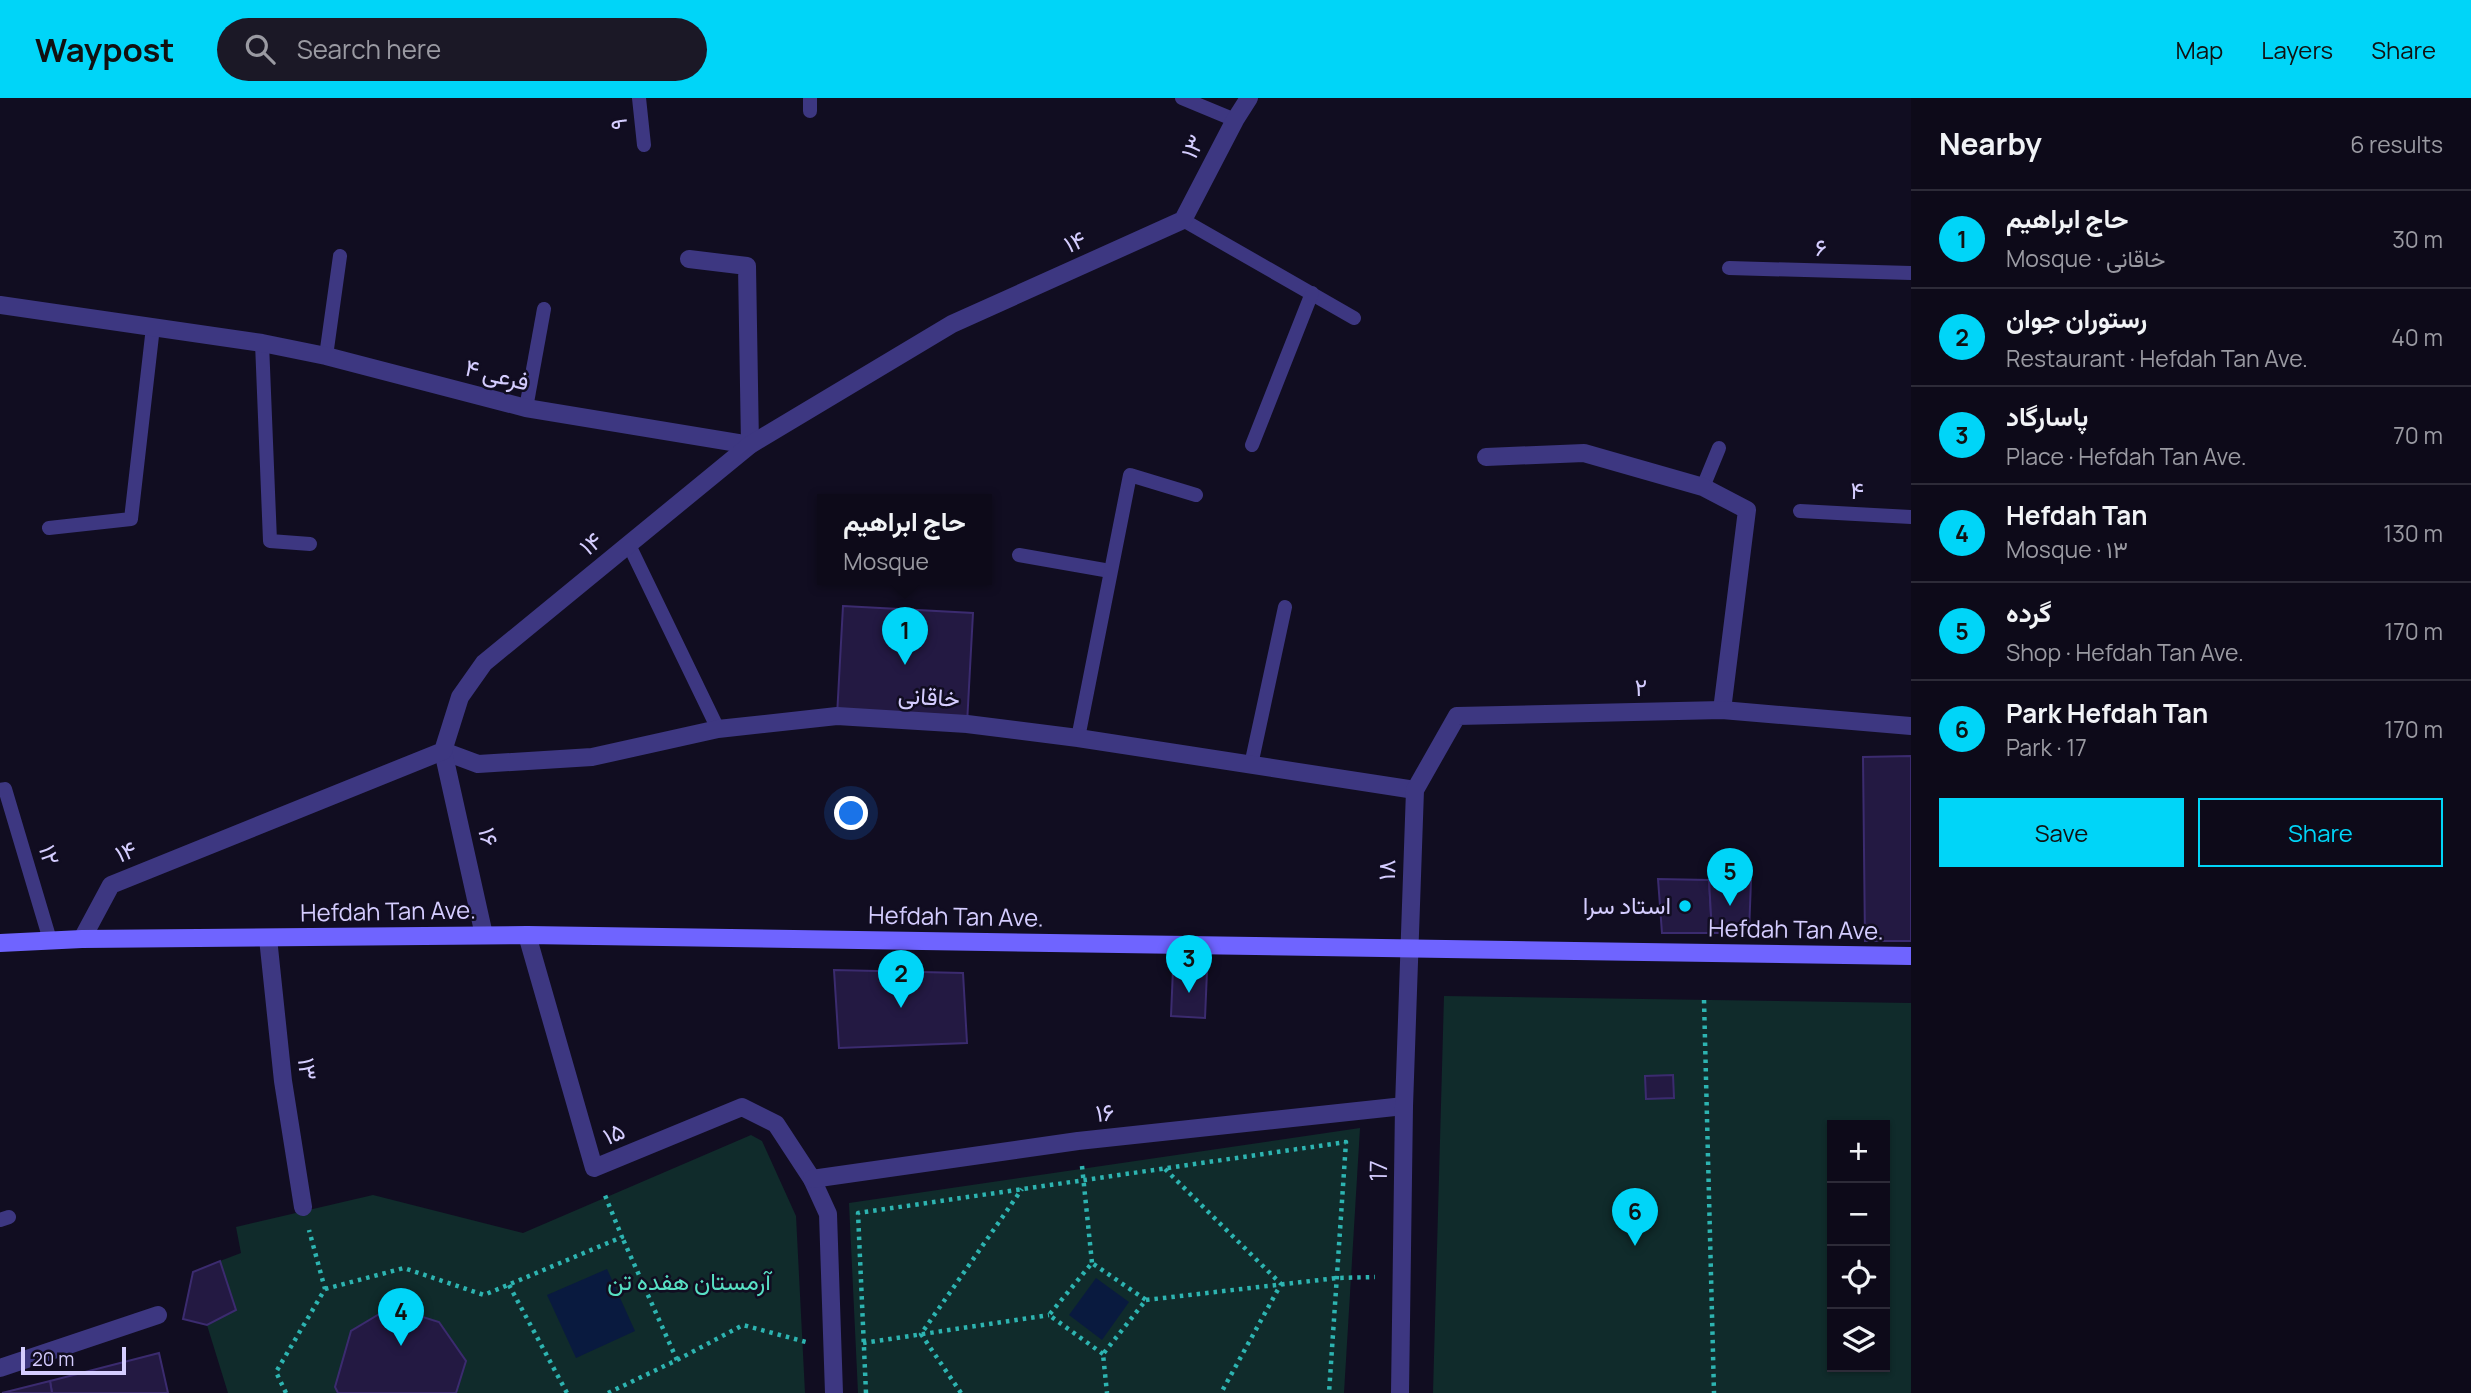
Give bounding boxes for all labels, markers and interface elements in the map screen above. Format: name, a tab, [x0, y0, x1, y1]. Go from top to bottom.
search box	[217, 18, 707, 81]
text: Waypost	[35, 27, 175, 72]
icon: search	[241, 30, 279, 68]
text: Search here	[297, 31, 441, 67]
text: Map	[2176, 33, 2223, 66]
text: Layers	[2261, 33, 2333, 66]
text: Share	[2371, 33, 2436, 66]
street label: ۹	[600, 116, 635, 132]
text: Nearby	[1939, 123, 2042, 164]
text: 6 results	[2350, 128, 2443, 160]
street label: ۱۳	[1172, 129, 1212, 164]
text: حاج ابراهیم	[2006, 200, 2128, 236]
street label: ۱۴	[1058, 221, 1091, 260]
text: 1	[1957, 223, 1967, 255]
text: 30 m	[2392, 223, 2443, 255]
street label: ۶	[1815, 230, 1827, 263]
text: Mosque · خاقانی	[2006, 242, 2166, 274]
text: رستوران جوان	[2006, 300, 2147, 336]
text: 2	[1955, 321, 1969, 353]
text: 40 m	[2391, 321, 2443, 353]
text: Restaurant · Hefdah Tan Ave.	[2006, 342, 2308, 374]
street label: فرعی ۴	[462, 350, 533, 397]
text: پاسارگاد	[2006, 398, 2088, 434]
text: 3	[1955, 419, 1969, 451]
text: 70 m	[2393, 419, 2443, 451]
text: Place · Hefdah Tan Ave.	[2006, 440, 2247, 472]
street label: ۴	[1849, 473, 1865, 506]
popup	[817, 494, 992, 585]
text: Hefdah Tan	[2006, 497, 2147, 533]
text: حاج ابراهیم	[843, 503, 966, 539]
text: 4	[1955, 517, 1969, 549]
text: 130 m	[2383, 517, 2443, 549]
street label: ۱۴	[572, 524, 608, 562]
text: Mosque · ۱۳	[2006, 533, 2128, 565]
text: Mosque	[843, 545, 929, 577]
text: گرده	[2006, 594, 2052, 630]
pin: 1	[882, 607, 928, 665]
text: 5	[1955, 615, 1969, 647]
text: 170 m	[2384, 615, 2443, 647]
text: Shop · Hefdah Tan Ave.	[2006, 636, 2244, 668]
street label: ۲	[1634, 670, 1648, 703]
street label: خاقانی	[897, 677, 961, 714]
text: Park Hefdah Tan	[2006, 695, 2208, 731]
text: 6	[1955, 713, 1969, 745]
text: 170 m	[2384, 713, 2443, 745]
text: Park · 17	[2006, 731, 2087, 763]
your location	[834, 796, 868, 830]
button: Save	[1939, 798, 2184, 867]
button: Share	[2198, 798, 2443, 867]
street label: ۱۶	[471, 824, 508, 849]
street label: ۱۴	[110, 831, 141, 870]
street label: ۱۲	[32, 840, 69, 869]
pin: 5	[1707, 848, 1753, 906]
street label: ۱۸	[1369, 859, 1402, 881]
place label: استاد سرا	[1583, 888, 1671, 921]
street label: Hefdah Tan Ave.	[300, 892, 476, 929]
street label: Hefdah Tan Ave.	[868, 897, 1044, 934]
marker: استاد سرا	[1677, 898, 1693, 914]
street label: Hefdah Tan Ave.	[1708, 910, 1884, 947]
pin: 3	[1166, 935, 1212, 993]
pin: 2	[878, 950, 924, 1008]
street label: ۱۳	[291, 1056, 326, 1082]
street label: ۱۶	[1094, 1094, 1116, 1129]
street label: ۱۵	[597, 1113, 630, 1152]
map controls	[1827, 1120, 1890, 1372]
button: +	[1827, 1120, 1890, 1183]
street label: 17	[1361, 1160, 1394, 1182]
button: −	[1827, 1183, 1890, 1246]
pin: 6	[1612, 1188, 1658, 1246]
button: locate	[1827, 1246, 1890, 1309]
park label: آرمستان هفده تن	[607, 1264, 773, 1297]
pin: 4	[378, 1288, 424, 1346]
button: layers	[1827, 1309, 1890, 1372]
scale bar	[21, 1344, 126, 1376]
text: 20 m	[32, 1346, 74, 1372]

